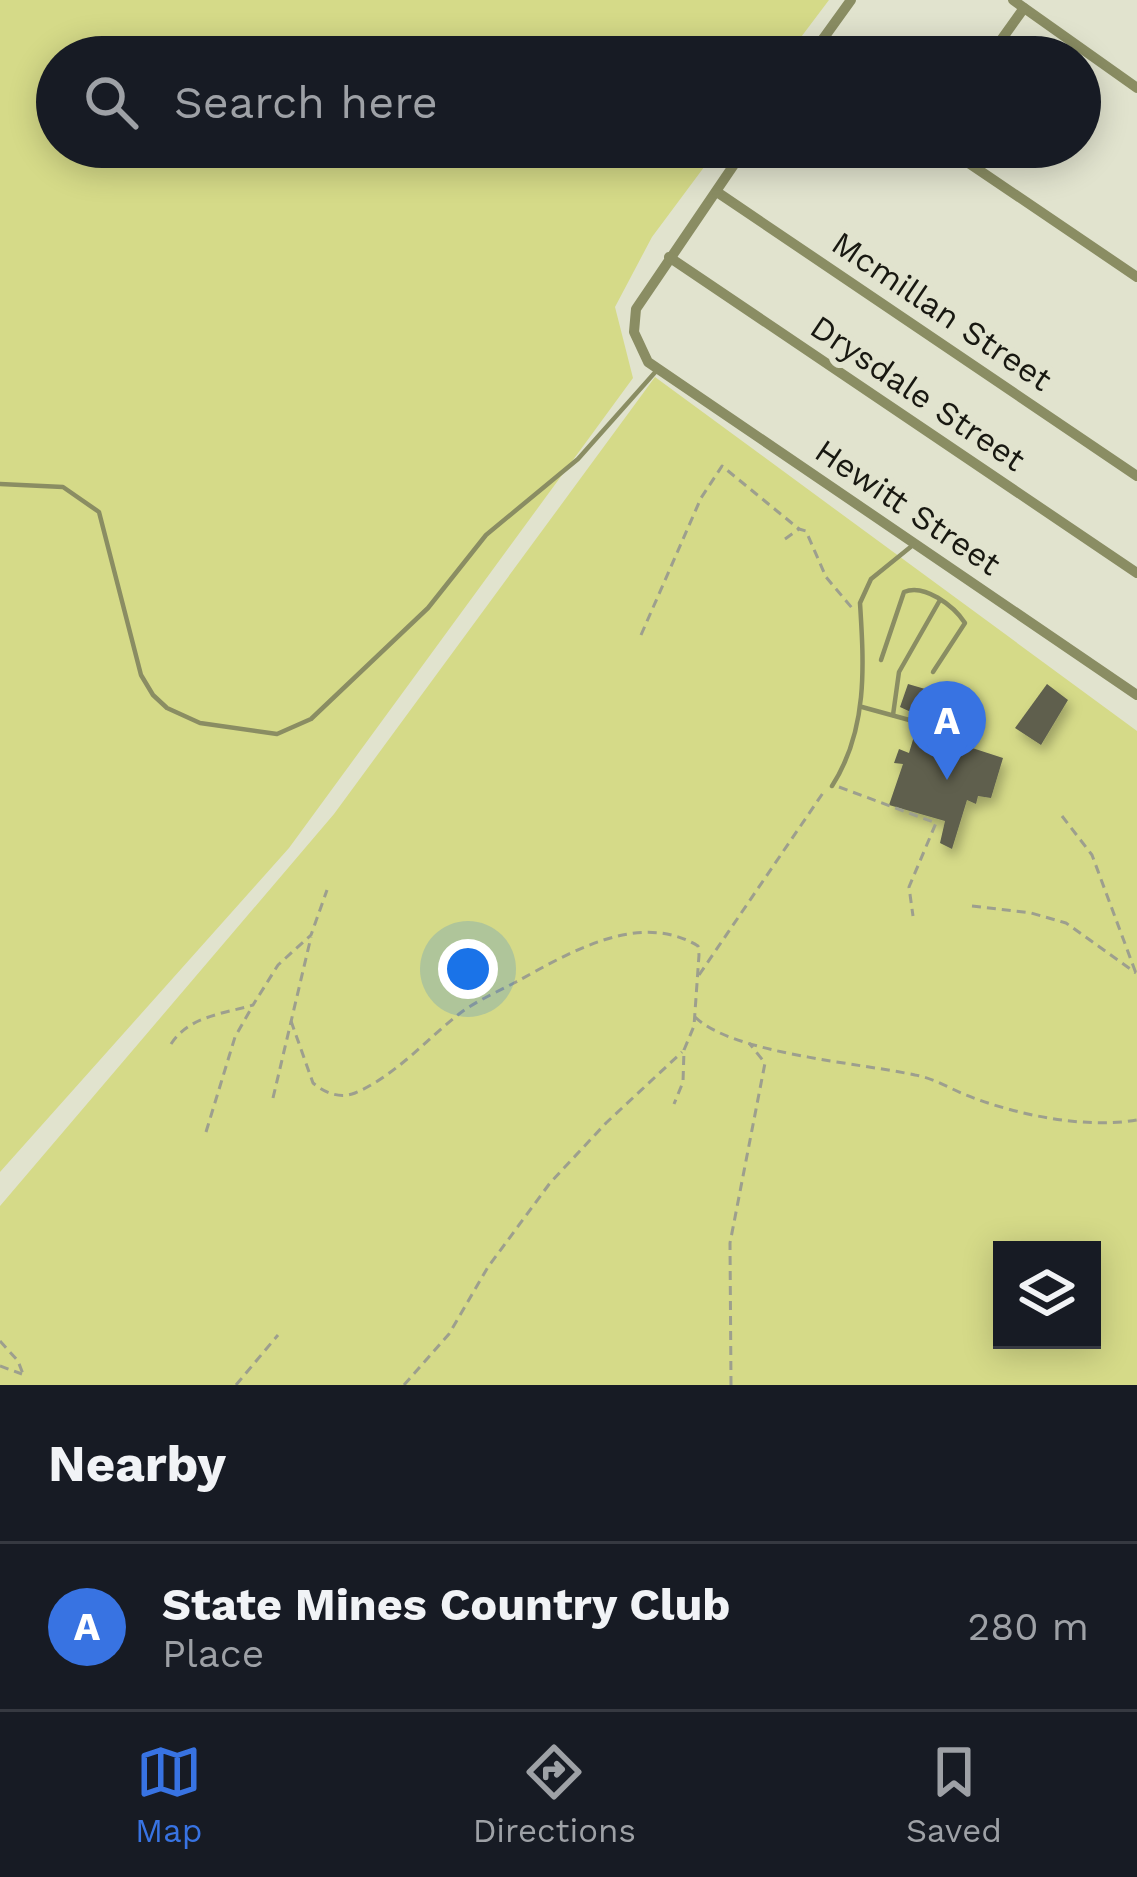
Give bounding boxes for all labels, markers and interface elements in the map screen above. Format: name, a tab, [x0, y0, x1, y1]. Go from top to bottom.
search box	[36, 36, 1101, 168]
icon: search	[78, 69, 144, 135]
text: Search here	[174, 76, 438, 129]
street label: Mcmillan Street	[825, 223, 1059, 399]
street label: Drysdale Street	[803, 307, 1033, 479]
street label: Hewitt Street	[808, 431, 1008, 583]
pin: A	[908, 681, 986, 780]
your location	[438, 939, 498, 999]
map controls	[993, 1241, 1101, 1349]
button: layers	[993, 1241, 1101, 1349]
text: Nearby	[48, 1434, 226, 1493]
text: State Mines Country Club	[162, 1578, 731, 1631]
text: A	[74, 1604, 100, 1649]
text: 280 m	[968, 1604, 1089, 1649]
text: Place	[162, 1631, 264, 1676]
tab: Map	[135, 1739, 202, 1850]
tab: Directions	[473, 1739, 636, 1850]
tab: Saved	[906, 1739, 1002, 1850]

